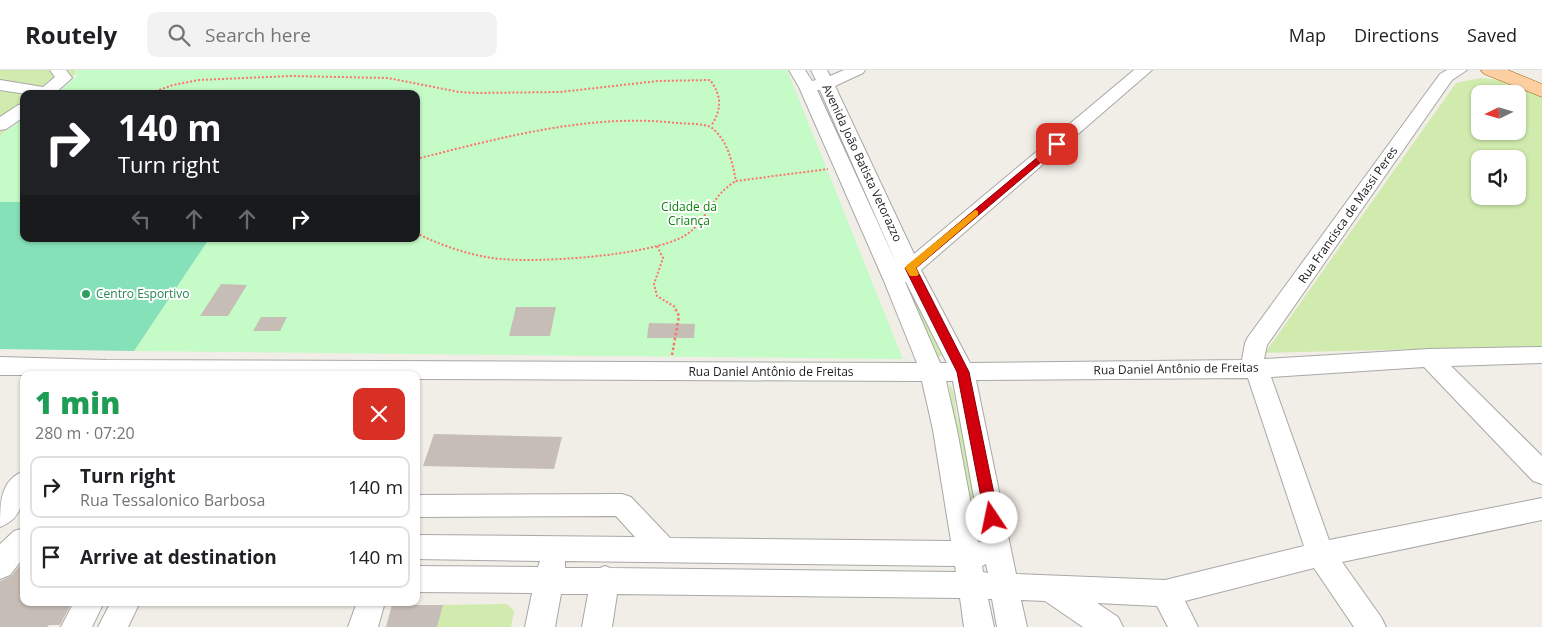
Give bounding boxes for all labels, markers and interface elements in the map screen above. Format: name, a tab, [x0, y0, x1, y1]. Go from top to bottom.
search box	[147, 12, 497, 57]
text: Routely	[25, 18, 117, 51]
icon: search	[165, 21, 193, 49]
text: Search here	[205, 22, 311, 48]
text: Map	[1289, 23, 1326, 47]
text: Directions	[1354, 23, 1439, 47]
text: Saved	[1467, 23, 1517, 47]
street label: Avenida João Batista Vetorazzo	[818, 81, 907, 244]
north arrow	[1471, 85, 1526, 140]
map controls	[1471, 85, 1526, 205]
text: 140 m	[118, 104, 222, 151]
icon: right	[35, 110, 100, 175]
pin	[1036, 123, 1078, 165]
icon: arrive	[1043, 130, 1071, 158]
street label: Rua Francisca de Massi Peres	[1294, 143, 1402, 286]
text: Turn right	[118, 149, 220, 179]
button: sound	[1471, 150, 1526, 205]
park label: Cidade da Criança	[661, 198, 717, 229]
icon: left	[127, 205, 155, 233]
icon: ahead	[180, 205, 208, 233]
icon: ahead	[233, 205, 261, 233]
icon: right	[286, 205, 314, 233]
place label: Centro Esportivo	[96, 285, 190, 302]
marker: Centro Esportivo	[80, 288, 92, 300]
street label: Rua Daniel Antônio de Freitas	[1093, 359, 1259, 378]
street label: Rua Daniel Antônio de Freitas	[688, 363, 854, 380]
text: 1 min	[35, 382, 120, 423]
button: close	[353, 388, 405, 440]
text: 280 m · 07:20	[35, 422, 135, 444]
text: Turn right	[80, 463, 175, 489]
icon: right	[37, 473, 65, 501]
text: 140 m	[348, 474, 403, 500]
text: Rua Tessalonico Barbosa	[80, 489, 265, 511]
position arrow	[965, 491, 1017, 543]
icon: arrive	[37, 543, 65, 571]
text: Arrive at destination	[80, 544, 277, 570]
text: 140 m	[348, 544, 403, 570]

